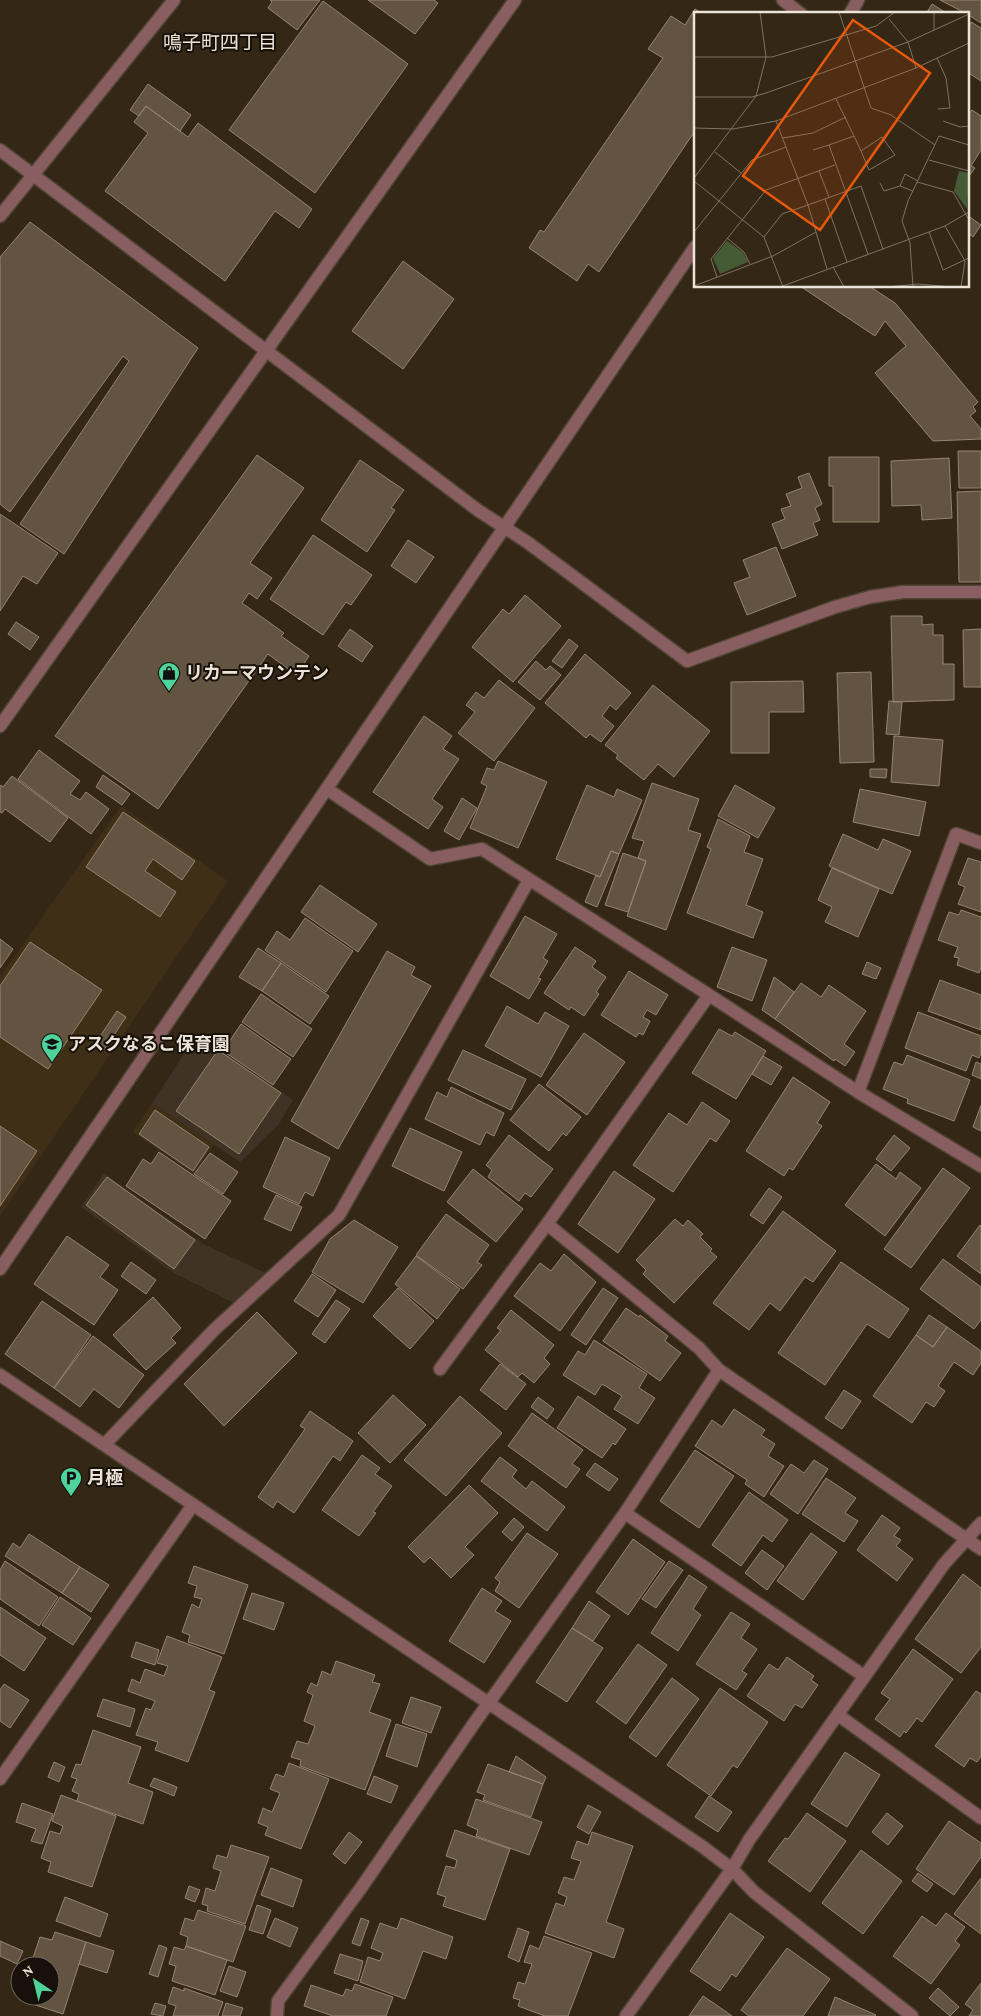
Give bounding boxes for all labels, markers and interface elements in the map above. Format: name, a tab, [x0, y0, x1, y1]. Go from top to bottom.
inset map	[694, 12, 968, 288]
district label: 鳴子町四丁目	[163, 32, 277, 53]
shop icon: リカーマウンテン	[157, 661, 181, 692]
place label: リカーマウンテン	[185, 663, 329, 683]
school or university icon: アスクなるこ保育園	[40, 1032, 64, 1063]
place label: アスクなるこ保育園	[68, 1034, 230, 1054]
parking icon: 月極	[59, 1466, 83, 1497]
place label: 月極	[87, 1468, 123, 1488]
north arrow	[10, 1956, 60, 2006]
text: N	[19, 1961, 36, 1980]

